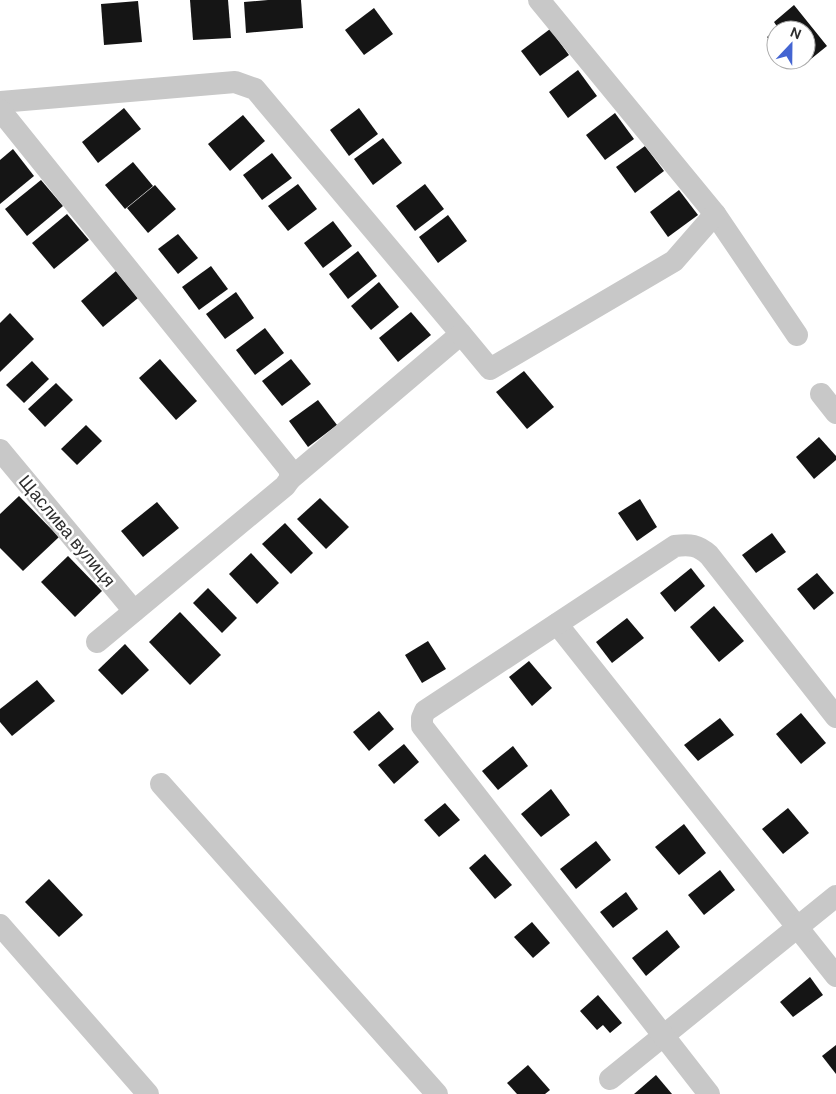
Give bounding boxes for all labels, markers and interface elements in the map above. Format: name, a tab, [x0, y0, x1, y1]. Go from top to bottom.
north arrow	[766, 20, 816, 70]
text: N	[788, 23, 804, 43]
street label: Щаслива вулиця	[13, 470, 121, 592]

